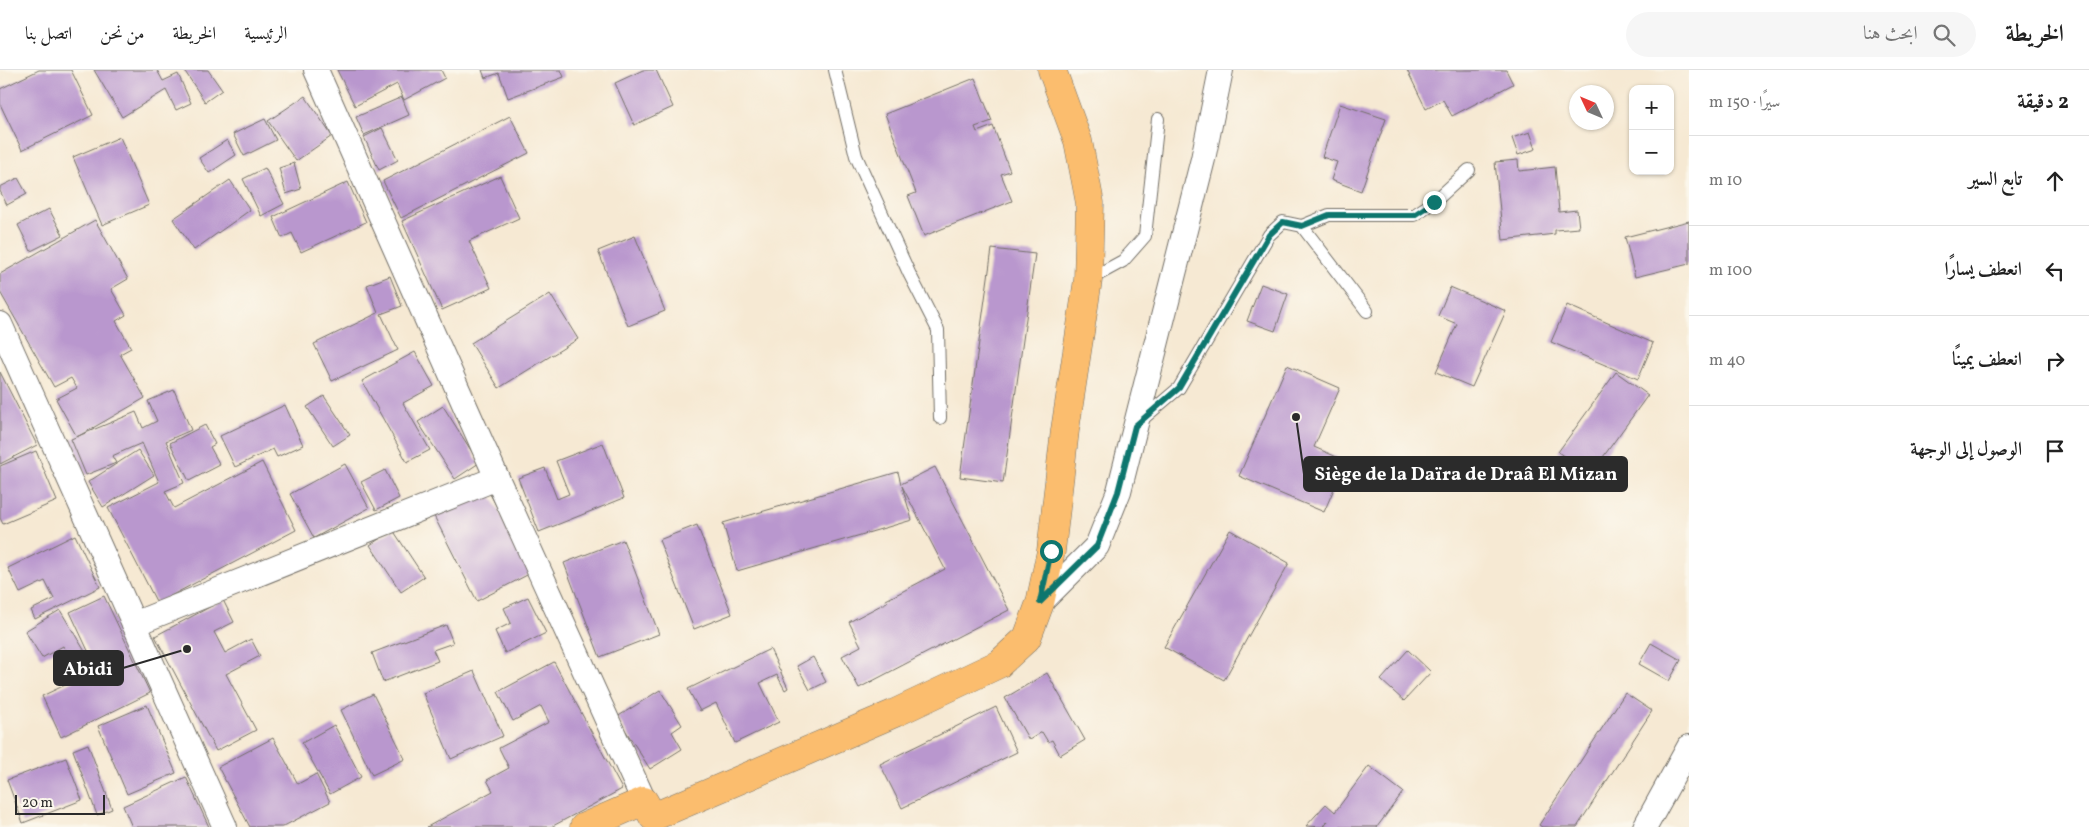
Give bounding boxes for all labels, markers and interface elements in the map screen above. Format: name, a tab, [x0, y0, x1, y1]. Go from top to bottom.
search box	[1626, 12, 1976, 57]
text: الخريطة	[2006, 18, 2064, 52]
text: ابحث هنا	[1863, 21, 1918, 47]
icon: search	[1930, 21, 1958, 49]
text: اتصل بنا	[25, 22, 72, 47]
text: من نحن	[100, 22, 144, 47]
text: الخريطة	[172, 22, 216, 47]
text: الرئيسية	[244, 22, 287, 47]
north arrow	[1569, 85, 1614, 130]
map controls	[1629, 85, 1674, 175]
button: +	[1629, 85, 1674, 130]
text: 2 دقيقة	[2017, 88, 2069, 117]
text: سيرًا · 150 m	[1709, 92, 1780, 114]
button: −	[1629, 130, 1674, 175]
text: تابع السير	[1969, 167, 2022, 193]
icon: ahead	[2041, 167, 2069, 195]
text: 10 m	[1709, 170, 1742, 192]
route end	[1423, 191, 1446, 214]
text: انعطف يسارًا	[1944, 257, 2022, 283]
icon: left	[2041, 257, 2069, 285]
text: 100 m	[1709, 260, 1752, 282]
text: انعطف يمينًا	[1952, 347, 2022, 373]
icon: right	[2041, 347, 2069, 375]
text: 40 m	[1709, 350, 1745, 372]
text: الوصول إلى الوجهة	[1910, 437, 2022, 463]
icon: arrive	[2041, 437, 2069, 465]
callout: Siège de la Daïra de Draâ El Mizan	[1304, 457, 1627, 491]
text: Siège de la Daïra de Draâ El Mizan	[1314, 462, 1618, 488]
route start	[1040, 540, 1063, 563]
callout: Abidi	[54, 651, 123, 685]
text: Abidi	[63, 657, 113, 683]
scale bar	[15, 792, 105, 815]
text: 20 m	[22, 794, 53, 813]

